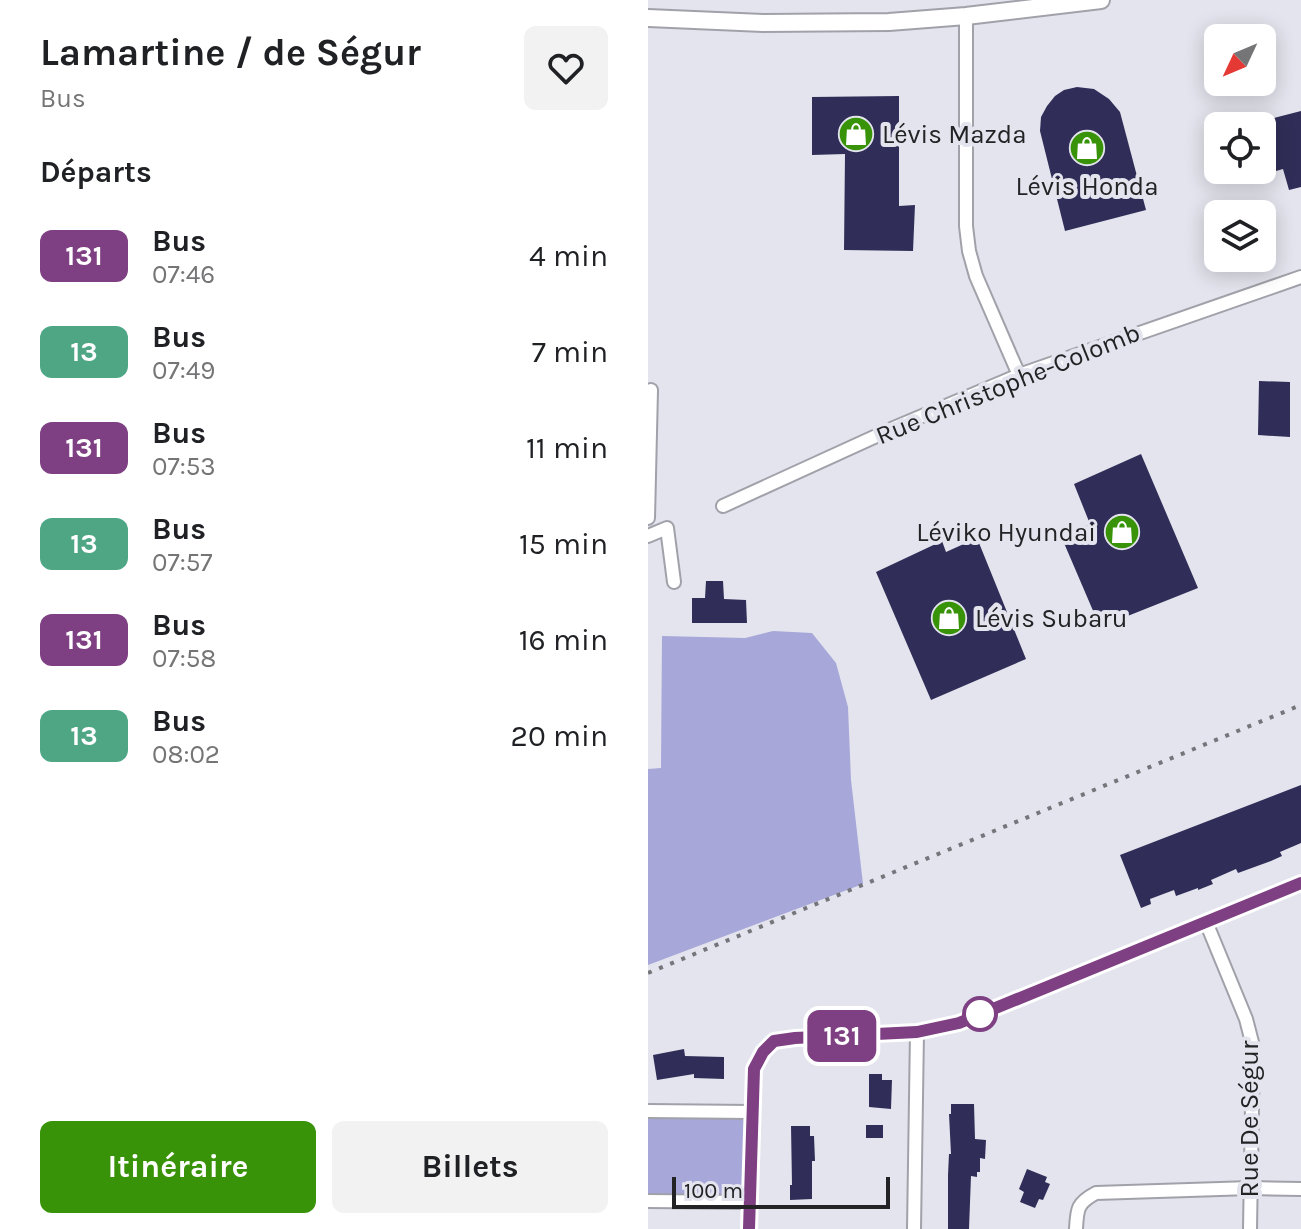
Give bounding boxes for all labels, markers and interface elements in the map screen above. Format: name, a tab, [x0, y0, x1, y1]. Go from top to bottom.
north arrow	[1204, 24, 1276, 96]
map controls	[1204, 24, 1276, 272]
button: heart	[524, 26, 608, 110]
text: Lamartine / de Ségur	[40, 30, 421, 75]
text: Bus	[40, 83, 86, 114]
button: locate	[1204, 112, 1276, 184]
shop icon: Lévis Mazda	[837, 115, 875, 153]
place label: Lévis Mazda	[882, 119, 1027, 150]
shop icon: Lévis Honda	[1068, 129, 1106, 167]
text: Départs	[40, 154, 152, 190]
place label: Lévis Honda	[1015, 171, 1159, 202]
button: layers	[1204, 200, 1276, 272]
text: Bus	[152, 223, 206, 259]
text: 4 min	[529, 238, 608, 274]
text: 131	[65, 239, 103, 272]
text: 07:46	[152, 259, 215, 290]
street label: Rue Christophe-Colomb	[871, 317, 1145, 451]
text: Bus	[152, 319, 206, 355]
text: 7 min	[532, 334, 608, 370]
text: 13	[70, 335, 98, 368]
text: 07:49	[152, 355, 215, 386]
text: Bus	[152, 415, 206, 451]
text: 11 min	[526, 430, 608, 466]
text: 131	[65, 431, 103, 464]
text: 07:53	[152, 451, 216, 482]
text: Bus	[152, 511, 206, 547]
shop icon: Léviko Hyundai	[1103, 513, 1141, 551]
place label: Léviko Hyundai	[916, 517, 1096, 548]
text: 15 min	[519, 526, 608, 562]
text: 13	[70, 527, 98, 560]
text: 07:57	[152, 547, 213, 578]
shop icon: Lévis Subaru	[930, 599, 968, 637]
place label: Lévis Subaru	[975, 603, 1127, 634]
text: Bus	[152, 607, 206, 643]
text: 16 min	[519, 622, 608, 658]
text: 131	[65, 623, 103, 656]
text: 07:58	[152, 643, 216, 674]
text: Bus	[152, 703, 206, 739]
text: 20 min	[511, 718, 608, 754]
text: 13	[70, 719, 98, 752]
text: 08:02	[152, 739, 220, 770]
unlabelled marker	[963, 997, 997, 1031]
line badge: 131	[796, 1010, 888, 1062]
text: 131	[823, 1019, 861, 1052]
street label: Rue De Ségur	[1234, 1040, 1265, 1197]
button: Itinéraire	[40, 1121, 316, 1213]
button: Billets	[332, 1121, 608, 1213]
scale bar	[672, 1173, 890, 1209]
text: 100 m	[684, 1178, 743, 1204]

